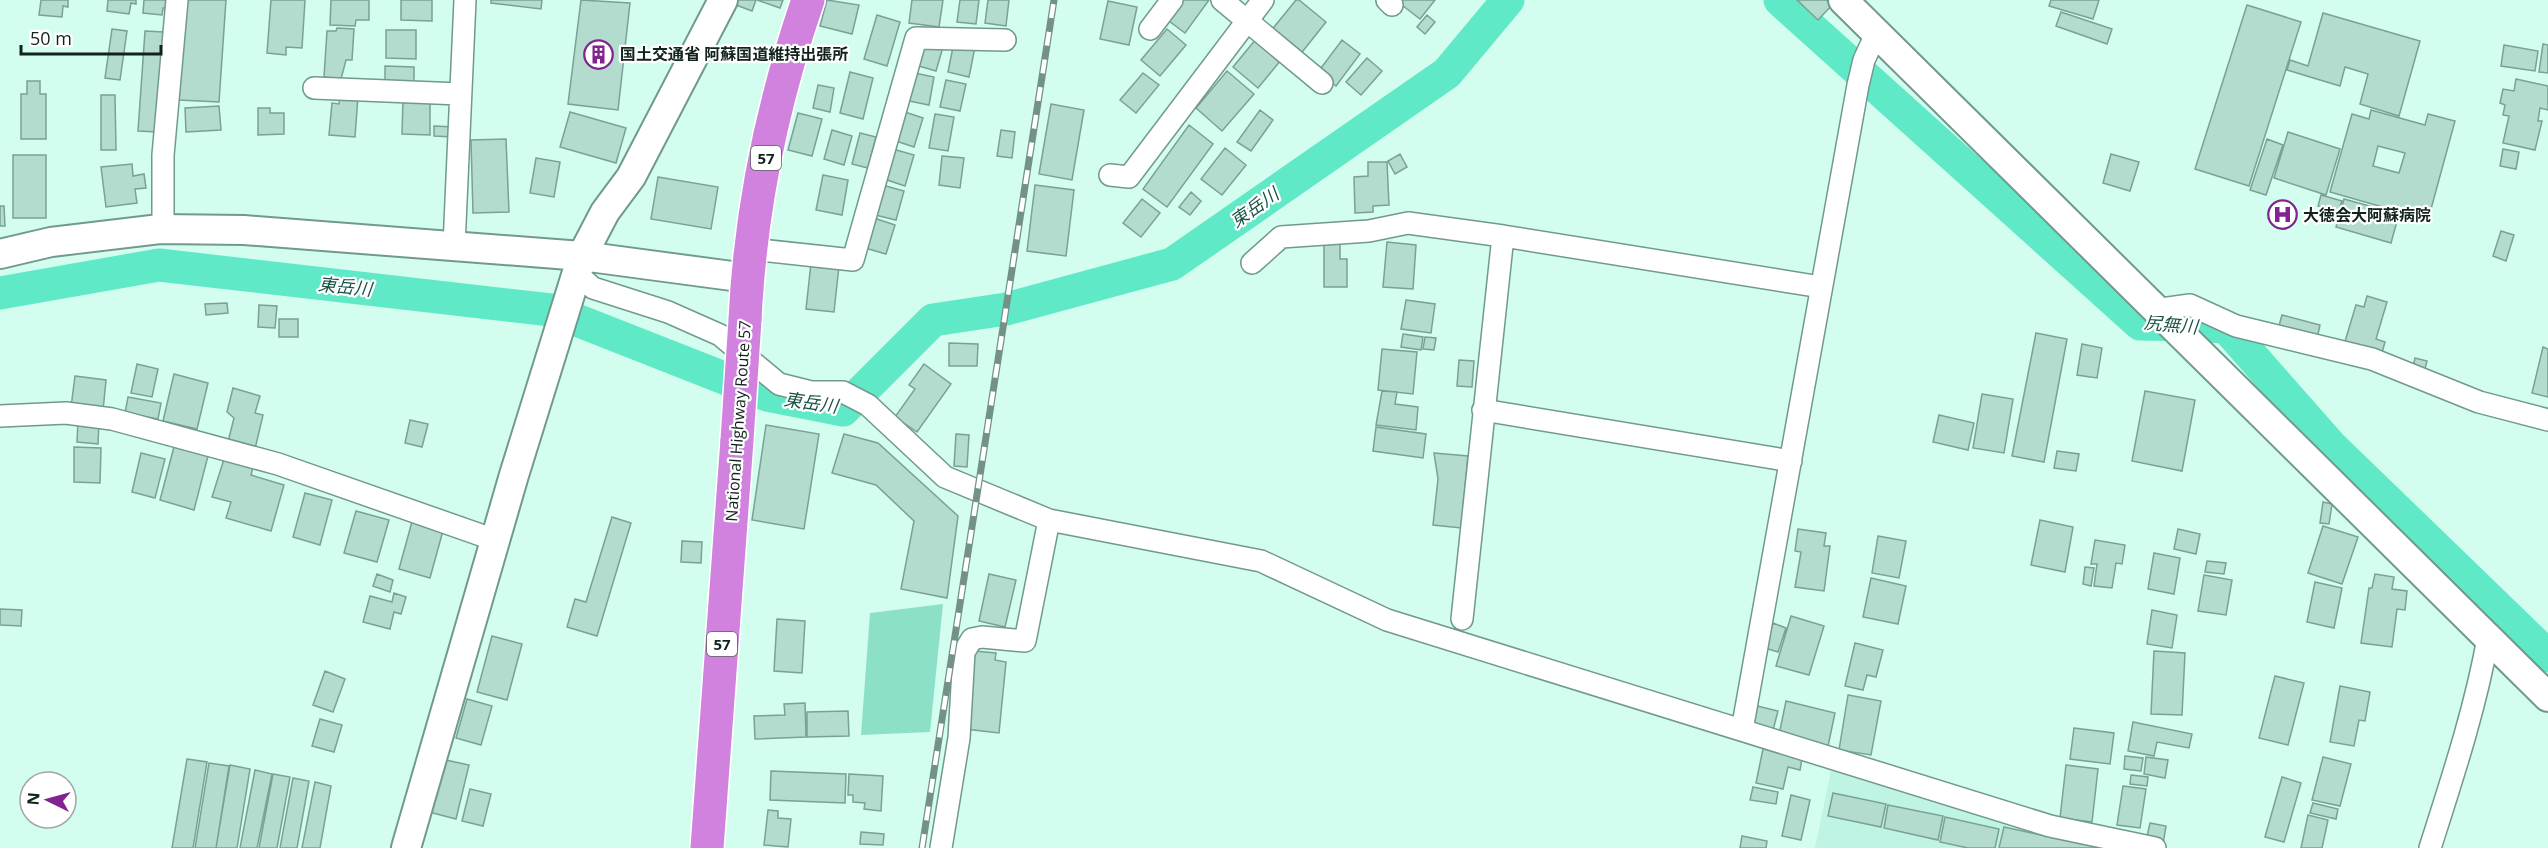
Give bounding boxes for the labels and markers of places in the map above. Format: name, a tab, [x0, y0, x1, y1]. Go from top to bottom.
building icon: 国土交通省 阿蘇国道維持出張所	[583, 38, 615, 70]
place label: 国土交通省 阿蘇国道維持出張所	[620, 43, 848, 65]
hospital icon: 大徳会大阿蘇病院	[2266, 199, 2298, 231]
place label: 大徳会大阿蘇病院	[2303, 204, 2431, 226]

